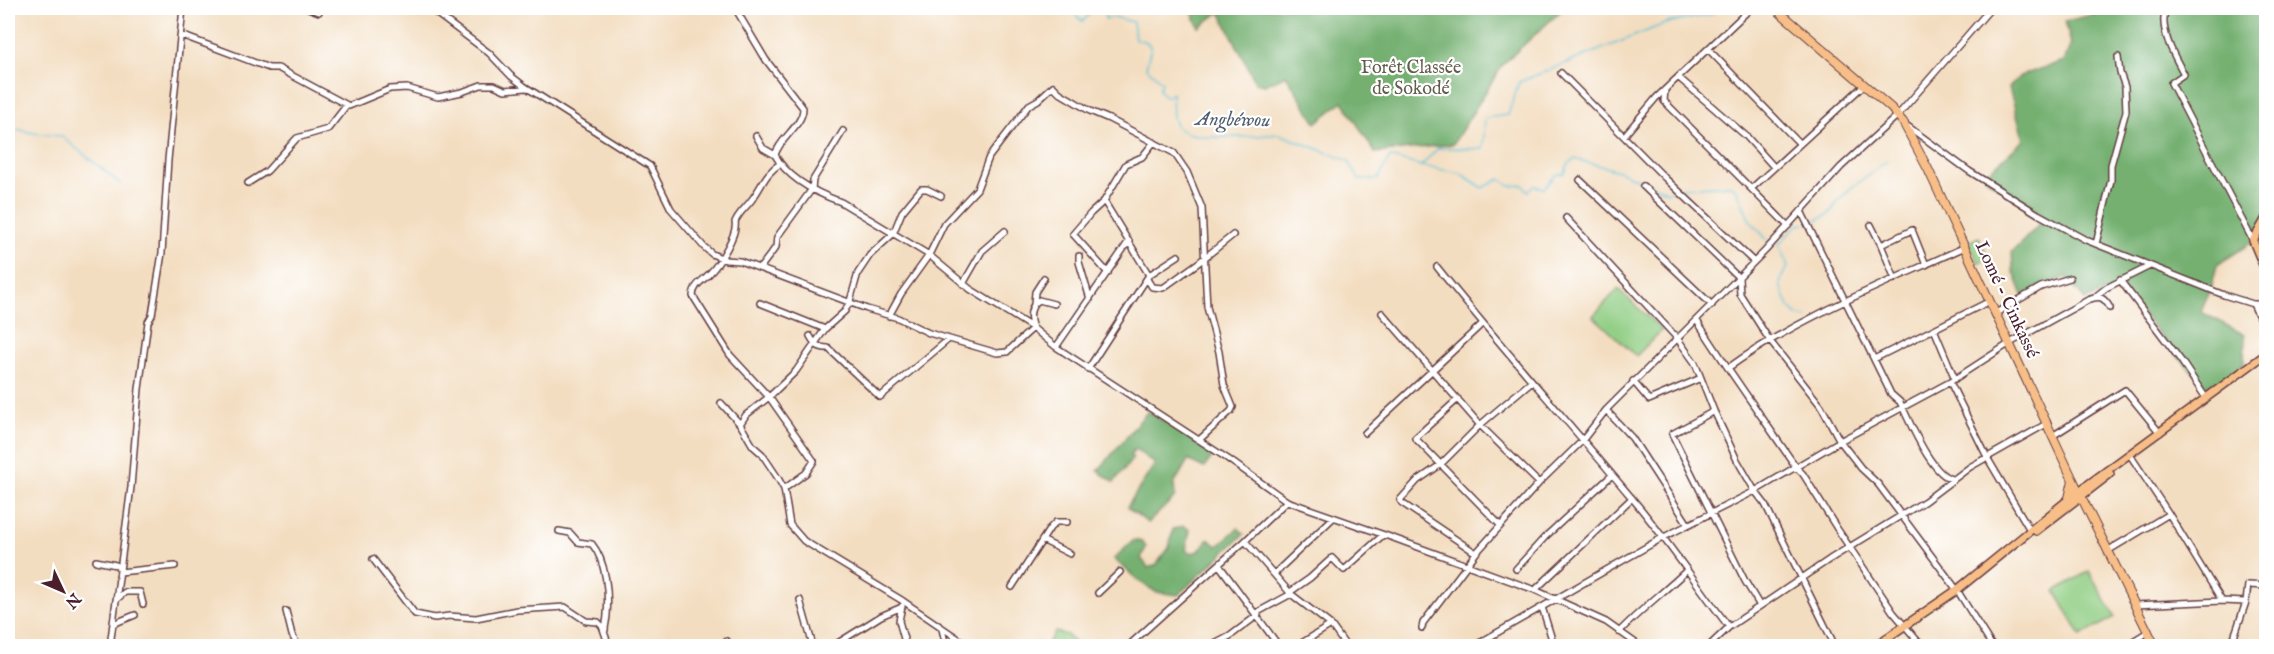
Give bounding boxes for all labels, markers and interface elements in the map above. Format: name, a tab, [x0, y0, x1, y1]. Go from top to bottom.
park label: Forêt Classée de Sokodé	[1361, 57, 1461, 101]
water label: Angbéwou	[1193, 107, 1271, 134]
street label: Lomé - Cinkassé	[1969, 238, 2043, 362]
north arrow	[33, 561, 93, 621]
text: N	[60, 587, 85, 612]

